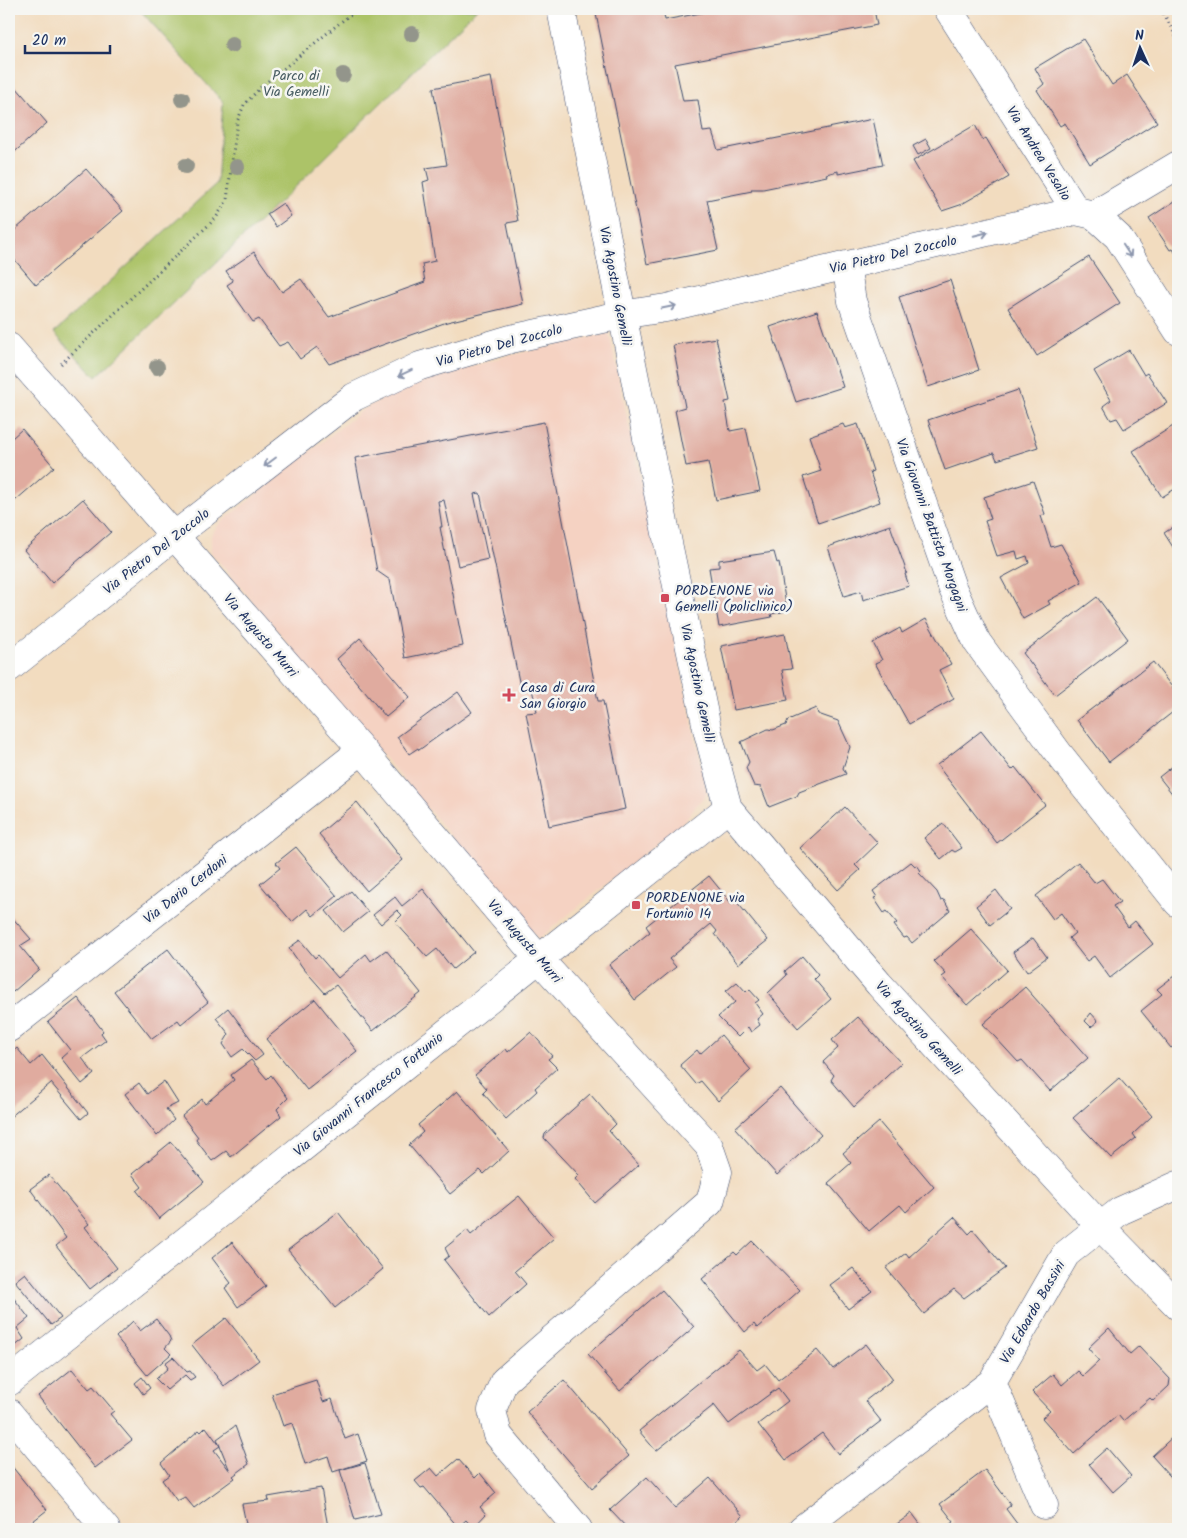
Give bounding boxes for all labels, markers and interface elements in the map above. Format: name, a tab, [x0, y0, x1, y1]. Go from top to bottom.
scale bar	[25, 22, 110, 54]
north arrow	[1114, 22, 1164, 72]
text: N	[1134, 25, 1145, 47]
text: 20 m	[32, 29, 66, 53]
park label: Parco di Via Gemelli	[263, 65, 329, 103]
street label: Via Andrea Vesalio	[1000, 102, 1076, 205]
street label: Via Agostino Gemelli	[593, 225, 637, 348]
one-way arrow	[972, 228, 988, 238]
street label: Via Pietro Del Zoccolo	[827, 230, 959, 280]
one-way arrow	[1122, 243, 1132, 257]
one-way arrow	[661, 302, 677, 311]
street label: Via Pietro Del Zoccolo	[434, 318, 565, 373]
one-way arrow	[398, 368, 413, 378]
street label: Via Giovanni Battista Morgagni	[889, 435, 973, 616]
one-way arrow	[264, 456, 277, 467]
street label: Via Pietro Del Zoccolo	[99, 503, 215, 601]
place label: PORDENONE via Gemelli (policlinico)	[675, 580, 793, 618]
street label: Via Augusto Murri	[217, 589, 304, 683]
marker: PORDENONE via Gemelli (policlinico)	[659, 592, 671, 604]
street label: Via Agostino Gemelli	[674, 622, 721, 745]
place label: Casa di Cura San Giorgio	[520, 677, 595, 715]
marker: Casa di Cura San Giorgio	[502, 688, 516, 702]
street label: Via Dario Cerdoni	[139, 849, 233, 930]
place label: PORDENONE via Fortunio 14	[646, 887, 745, 925]
street label: Via Augusto Murri	[481, 895, 568, 989]
marker: PORDENONE via Fortunio 14	[630, 899, 642, 911]
street label: Via Agostino Gemelli	[870, 976, 967, 1082]
street label: Via Giovanni Francesco Fortunio	[289, 1027, 449, 1162]
street label: Via Edoardo Bassini	[994, 1256, 1072, 1368]

